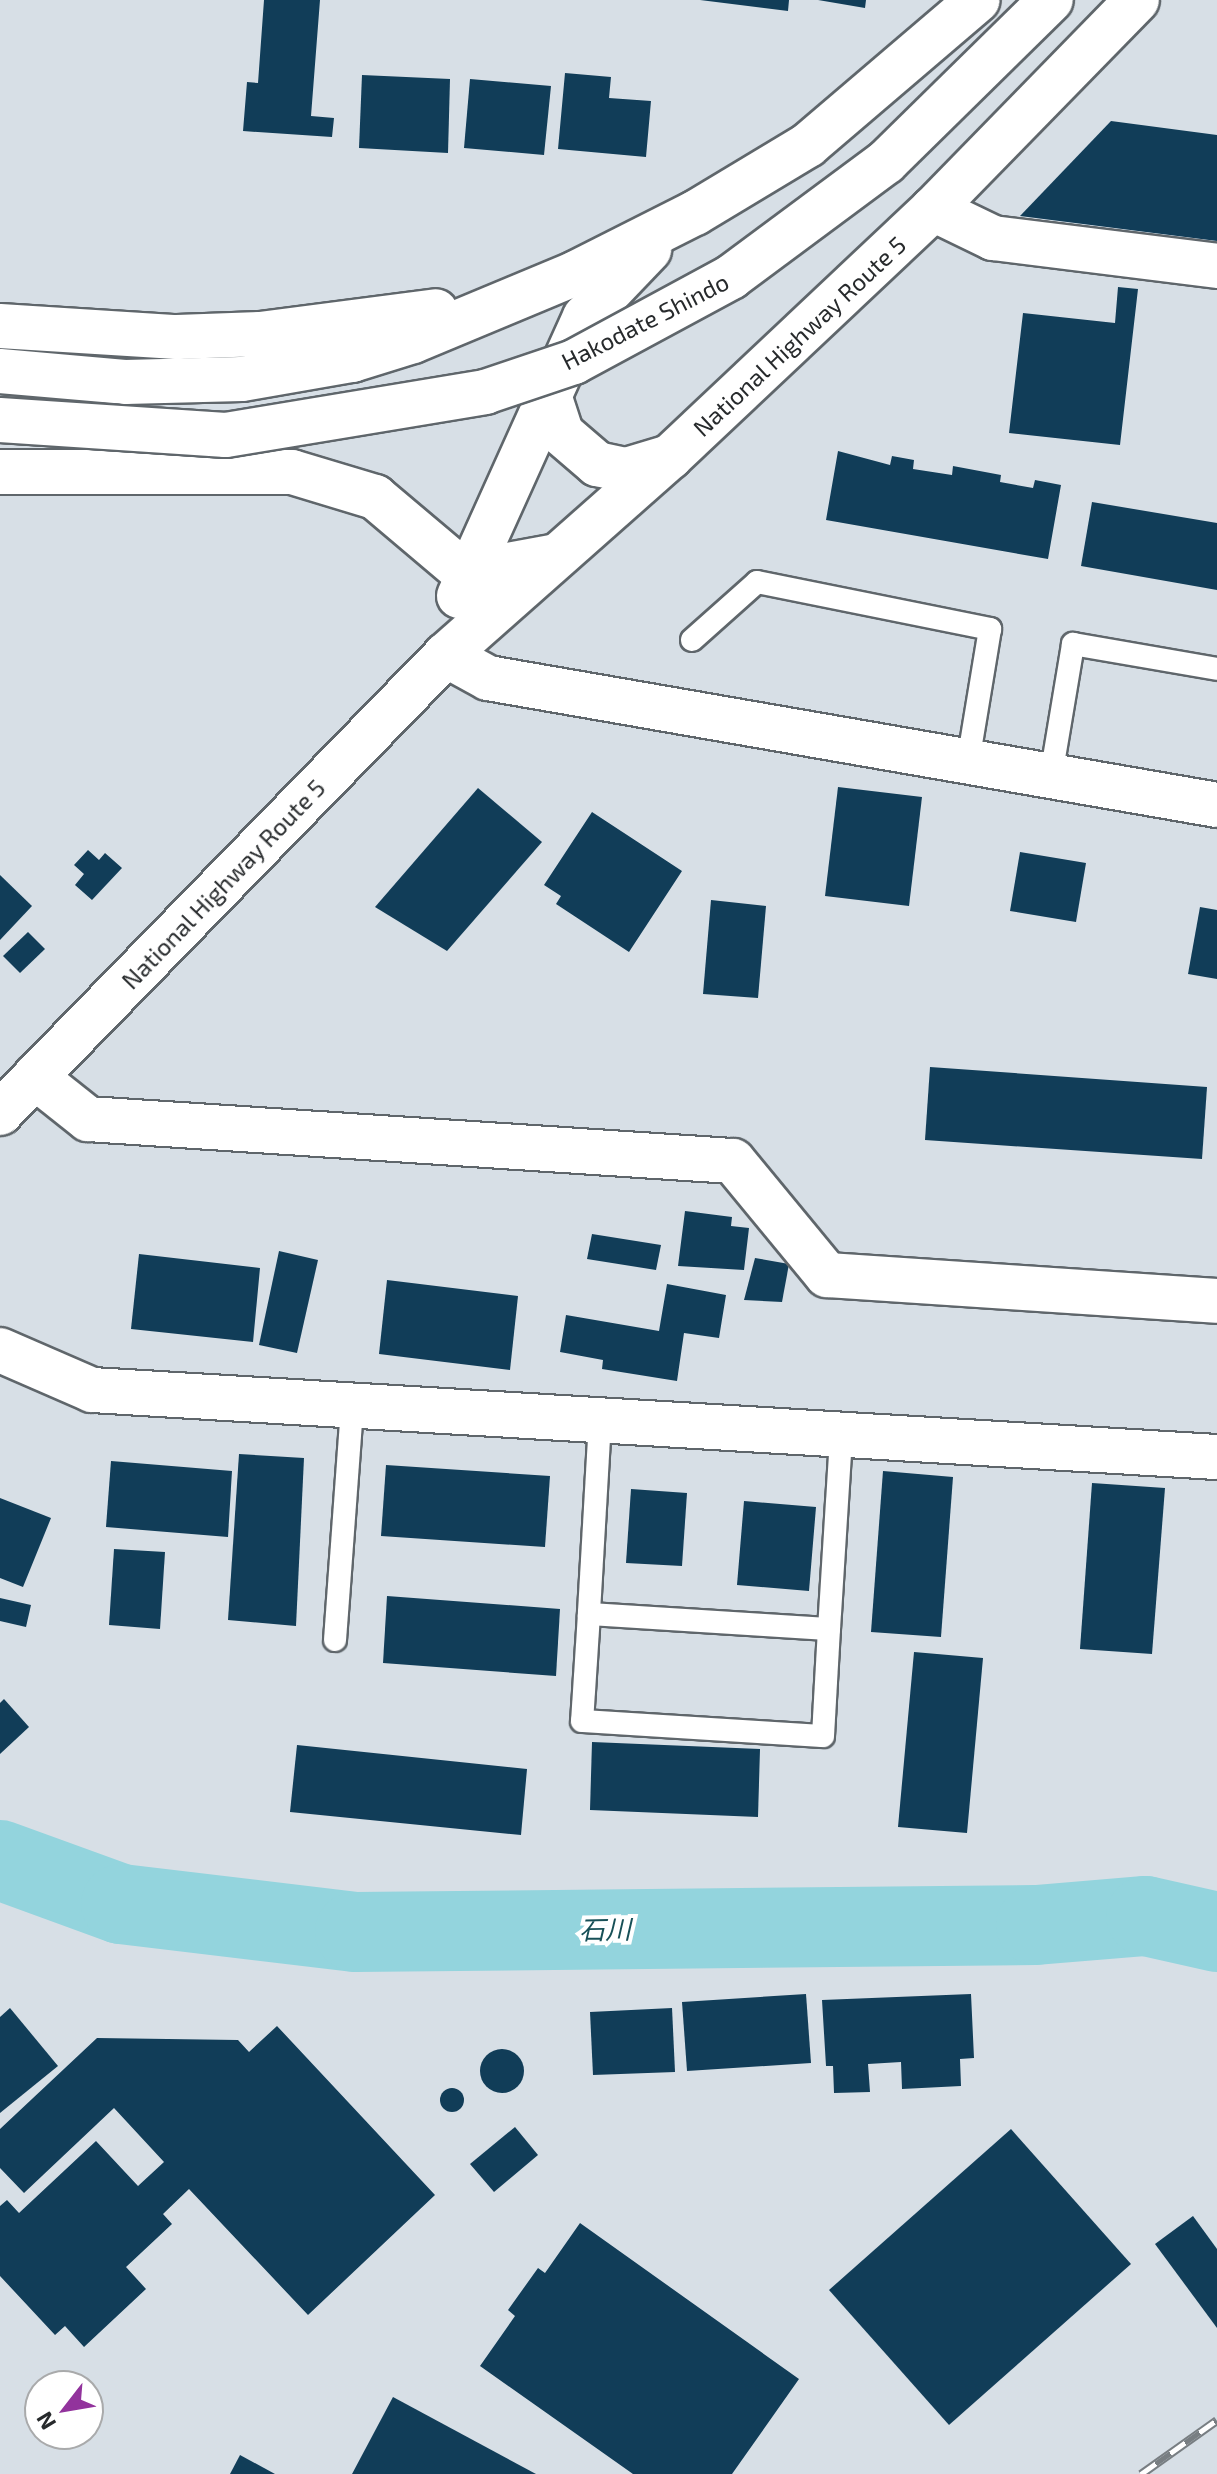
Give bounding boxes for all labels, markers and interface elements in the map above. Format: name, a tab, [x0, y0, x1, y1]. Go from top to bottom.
street label: National Highway Route 5	[686, 230, 912, 442]
street label: Hakodate Shindo	[557, 266, 733, 376]
street label: National Highway Route 5	[115, 773, 331, 995]
water label: 石川	[579, 1913, 631, 1945]
north arrow	[24, 2370, 104, 2450]
text: N	[30, 2408, 60, 2435]

